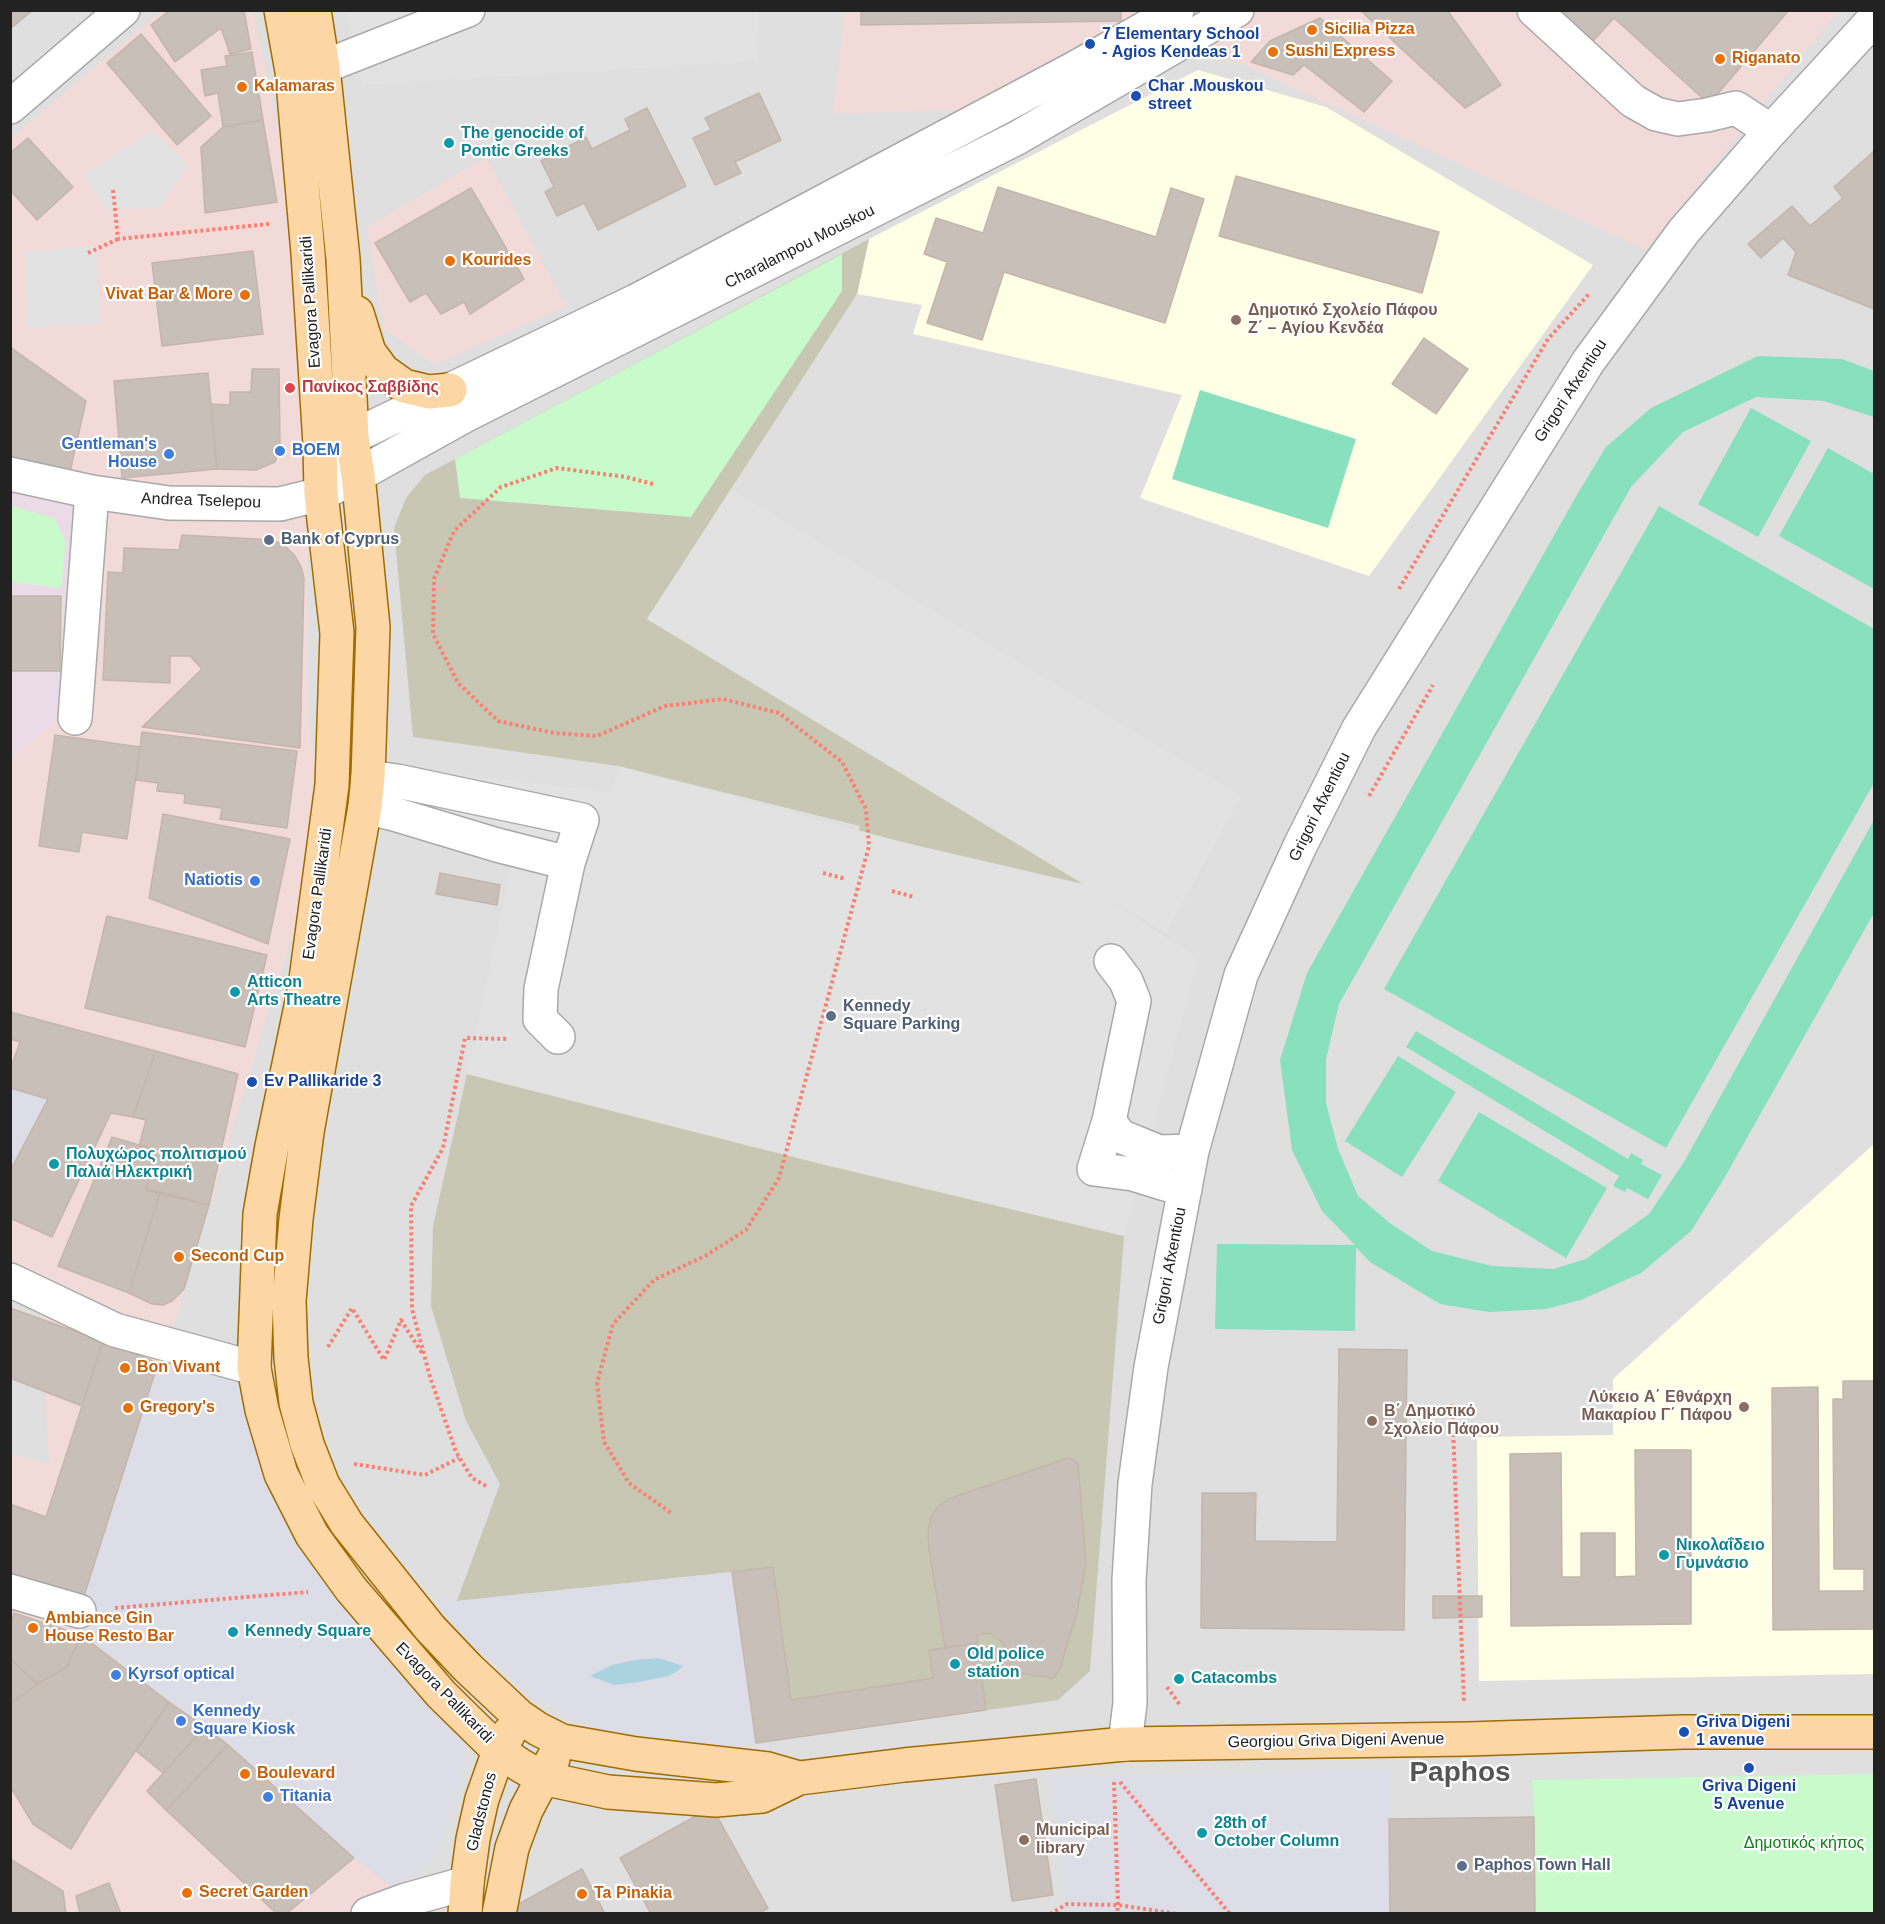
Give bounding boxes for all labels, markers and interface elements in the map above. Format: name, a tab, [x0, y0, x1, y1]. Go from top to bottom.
place label: Sicilia Pizza	[1324, 20, 1415, 40]
marker: Sicilia Pizza	[1305, 23, 1319, 37]
place label: 7 Elementary School - Agios Kendeas 1	[1102, 25, 1259, 63]
marker: 7 Elementary School - Agios Kendeas 1	[1083, 37, 1097, 51]
place label: Sushi Express	[1285, 42, 1395, 62]
marker: Sushi Express	[1266, 45, 1280, 59]
place label: Riganato	[1732, 49, 1800, 69]
marker: Riganato	[1713, 52, 1727, 66]
place label: Kalamaras	[254, 77, 335, 97]
place label: Char .Mouskou street	[1148, 77, 1264, 115]
marker: Kalamaras	[235, 80, 249, 94]
marker: Char .Mouskou street	[1129, 89, 1143, 103]
place label: The genocide of Pontic Greeks	[461, 124, 584, 162]
marker: The genocide of Pontic Greeks	[442, 136, 456, 150]
street label: Charalampou Mouskou	[722, 201, 878, 293]
street label: Evagora Pallikaridi	[297, 235, 325, 369]
place label: Kourides	[462, 251, 531, 271]
marker: Kourides	[443, 254, 457, 268]
place label: Vivat Bar & More	[105, 285, 233, 305]
marker: Vivat Bar & More	[238, 288, 252, 302]
place label: Δημοτικό Σχολείο Πάφου Ζ΄ – Αγίου Κενδέα	[1248, 301, 1438, 339]
marker: Δημοτικό Σχολείο Πάφου Ζ΄ – Αγίου Κενδέα	[1229, 313, 1243, 327]
street label: Grigori Afxentiou	[1530, 336, 1612, 446]
place label: Πανίκος Σαββίδης	[302, 378, 439, 398]
marker: Πανίκος Σαββίδης	[283, 381, 297, 395]
place label: Gentleman's House	[62, 435, 157, 473]
place label: BOEM	[292, 441, 340, 461]
marker: BOEM	[273, 444, 287, 458]
marker: Gentleman's House	[162, 447, 176, 461]
street label: Andrea Tselepou	[141, 489, 261, 513]
place label: Bank of Cyprus	[281, 530, 399, 550]
marker: Bank of Cyprus	[262, 533, 276, 547]
street label: Grigori Afxentiou	[1285, 749, 1355, 865]
street label: Evagora Pallikaridi	[299, 827, 337, 961]
place label: Natiotis	[184, 871, 243, 891]
marker: Natiotis	[248, 874, 262, 888]
place label: Atticon Arts Theatre	[247, 973, 341, 1011]
marker: Atticon Arts Theatre	[228, 985, 242, 999]
place label: Kennedy Square Parking	[843, 997, 960, 1035]
marker: Kennedy Square Parking	[824, 1009, 838, 1023]
place label: Ev Pallikaride 3	[264, 1072, 381, 1092]
marker: Ev Pallikaride 3	[245, 1075, 259, 1089]
place label: Πολυχώρος πολιτισμού Παλιά Ηλεκτρική	[66, 1145, 246, 1183]
marker: Πολυχώρος πολιτισμού Παλιά Ηλεκτρική	[47, 1157, 61, 1171]
street label: Grigori Afxentiou	[1149, 1206, 1191, 1326]
place label: Second Cup	[191, 1247, 284, 1267]
marker: Second Cup	[172, 1250, 186, 1264]
place label: Bon Vivant	[137, 1358, 220, 1378]
marker: Bon Vivant	[118, 1361, 132, 1375]
place label: Λύκειο Α΄ Εθνάρχη Μακαρίου Γ΄ Πάφου	[1581, 1388, 1732, 1426]
place label: Gregory's	[140, 1398, 215, 1418]
marker: Λύκειο Α΄ Εθνάρχη Μακαρίου Γ΄ Πάφου	[1737, 1400, 1751, 1414]
marker: Gregory's	[121, 1401, 135, 1415]
place label: Β΄ Δημοτικό Σχολείο Πάφου	[1384, 1402, 1499, 1440]
marker: Β΄ Δημοτικό Σχολείο Πάφου	[1365, 1414, 1379, 1428]
place label: Νικολαΐδειο Γυμνάσιο	[1676, 1536, 1765, 1574]
marker: Νικολαΐδειο Γυμνάσιο	[1657, 1548, 1671, 1562]
place label: Ambiance Gin House Resto Bar	[45, 1609, 174, 1647]
marker: Ambiance Gin House Resto Bar	[26, 1621, 40, 1635]
place label: Kennedy Square	[245, 1622, 371, 1642]
marker: Kennedy Square	[226, 1625, 240, 1639]
street label: Evagora Pallikaridi	[391, 1639, 497, 1747]
place label: Old police station	[967, 1645, 1044, 1683]
marker: Old police station	[948, 1657, 962, 1671]
place label: Kyrsof optical	[128, 1665, 235, 1685]
marker: Kyrsof optical	[109, 1668, 123, 1682]
place label: Catacombs	[1191, 1669, 1277, 1689]
marker: Catacombs	[1172, 1672, 1186, 1686]
place label: Kennedy Square Kiosk	[193, 1702, 295, 1740]
place label: Griva Digeni 1 avenue	[1696, 1713, 1790, 1751]
marker: Kennedy Square Kiosk	[174, 1714, 188, 1728]
marker: Griva Digeni 1 avenue	[1677, 1725, 1691, 1739]
street label: Georgiou Griva Digeni Avenue	[1227, 1730, 1445, 1752]
district label: Paphos	[1409, 1756, 1511, 1790]
marker: Griva Digeni 5 Avenue	[1742, 1761, 1756, 1775]
place label: Boulevard	[257, 1764, 335, 1784]
marker: Boulevard	[238, 1767, 252, 1781]
street label: Gladstonos	[463, 1770, 501, 1854]
place label: Griva Digeni 5 Avenue	[1702, 1777, 1796, 1815]
place label: Titania	[280, 1787, 331, 1807]
marker: Titania	[261, 1790, 275, 1804]
place label: 28th of October Column	[1214, 1814, 1339, 1852]
place label: Municipal library	[1036, 1821, 1110, 1859]
marker: 28th of October Column	[1195, 1826, 1209, 1840]
marker: Municipal library	[1017, 1833, 1031, 1847]
park label: Δημοτικός κήπος	[1744, 1834, 1864, 1854]
place label: Paphos Town Hall	[1474, 1856, 1611, 1876]
marker: Paphos Town Hall	[1455, 1859, 1469, 1873]
place label: Secret Garden	[199, 1883, 308, 1903]
place label: Ta Pinakia	[594, 1884, 672, 1904]
marker: Secret Garden	[180, 1886, 194, 1900]
marker: Ta Pinakia	[575, 1887, 589, 1901]

